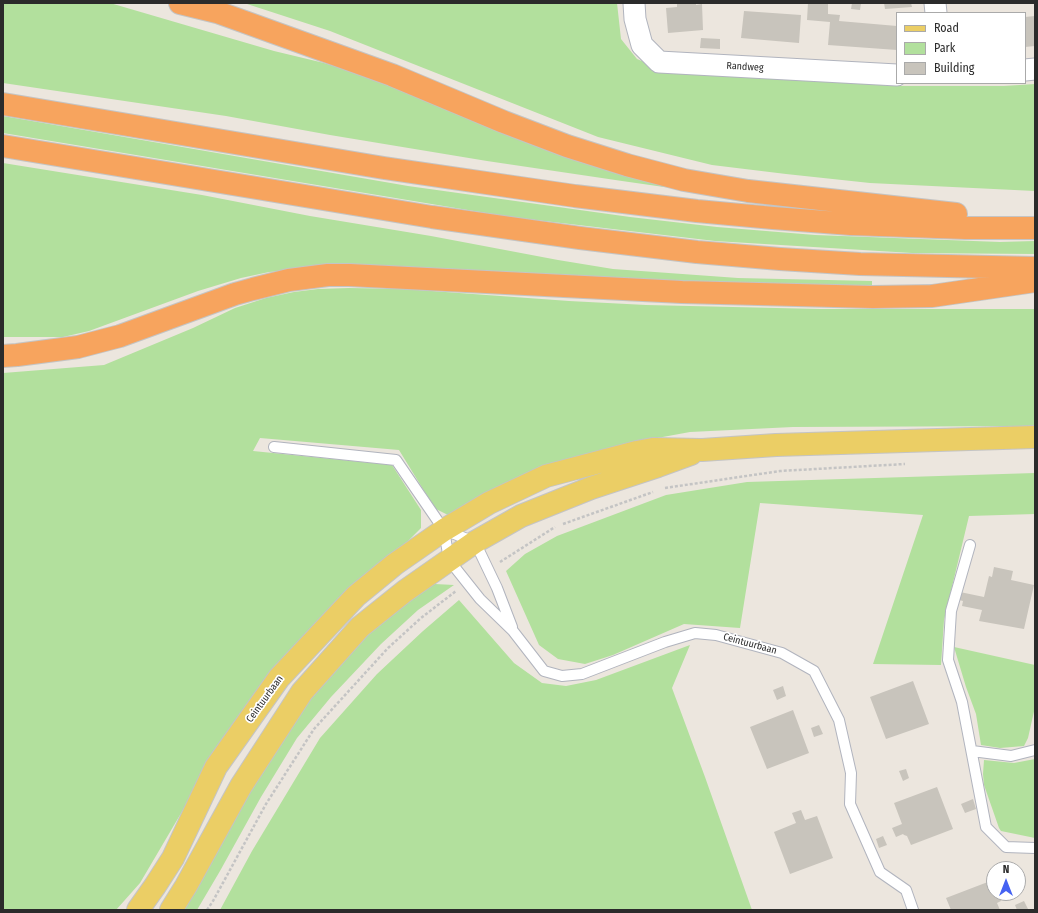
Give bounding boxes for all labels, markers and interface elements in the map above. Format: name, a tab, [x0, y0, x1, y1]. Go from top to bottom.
legend	[896, 12, 1026, 84]
text: Road	[934, 21, 959, 35]
text: Park	[934, 41, 955, 55]
street label: Randweg	[726, 60, 764, 74]
text: Building	[934, 61, 974, 75]
street label: Ceintuurbaan	[722, 631, 778, 657]
street label: Ceintuurbaan	[244, 673, 286, 725]
north arrow	[986, 861, 1026, 901]
text: N	[1003, 863, 1009, 876]

